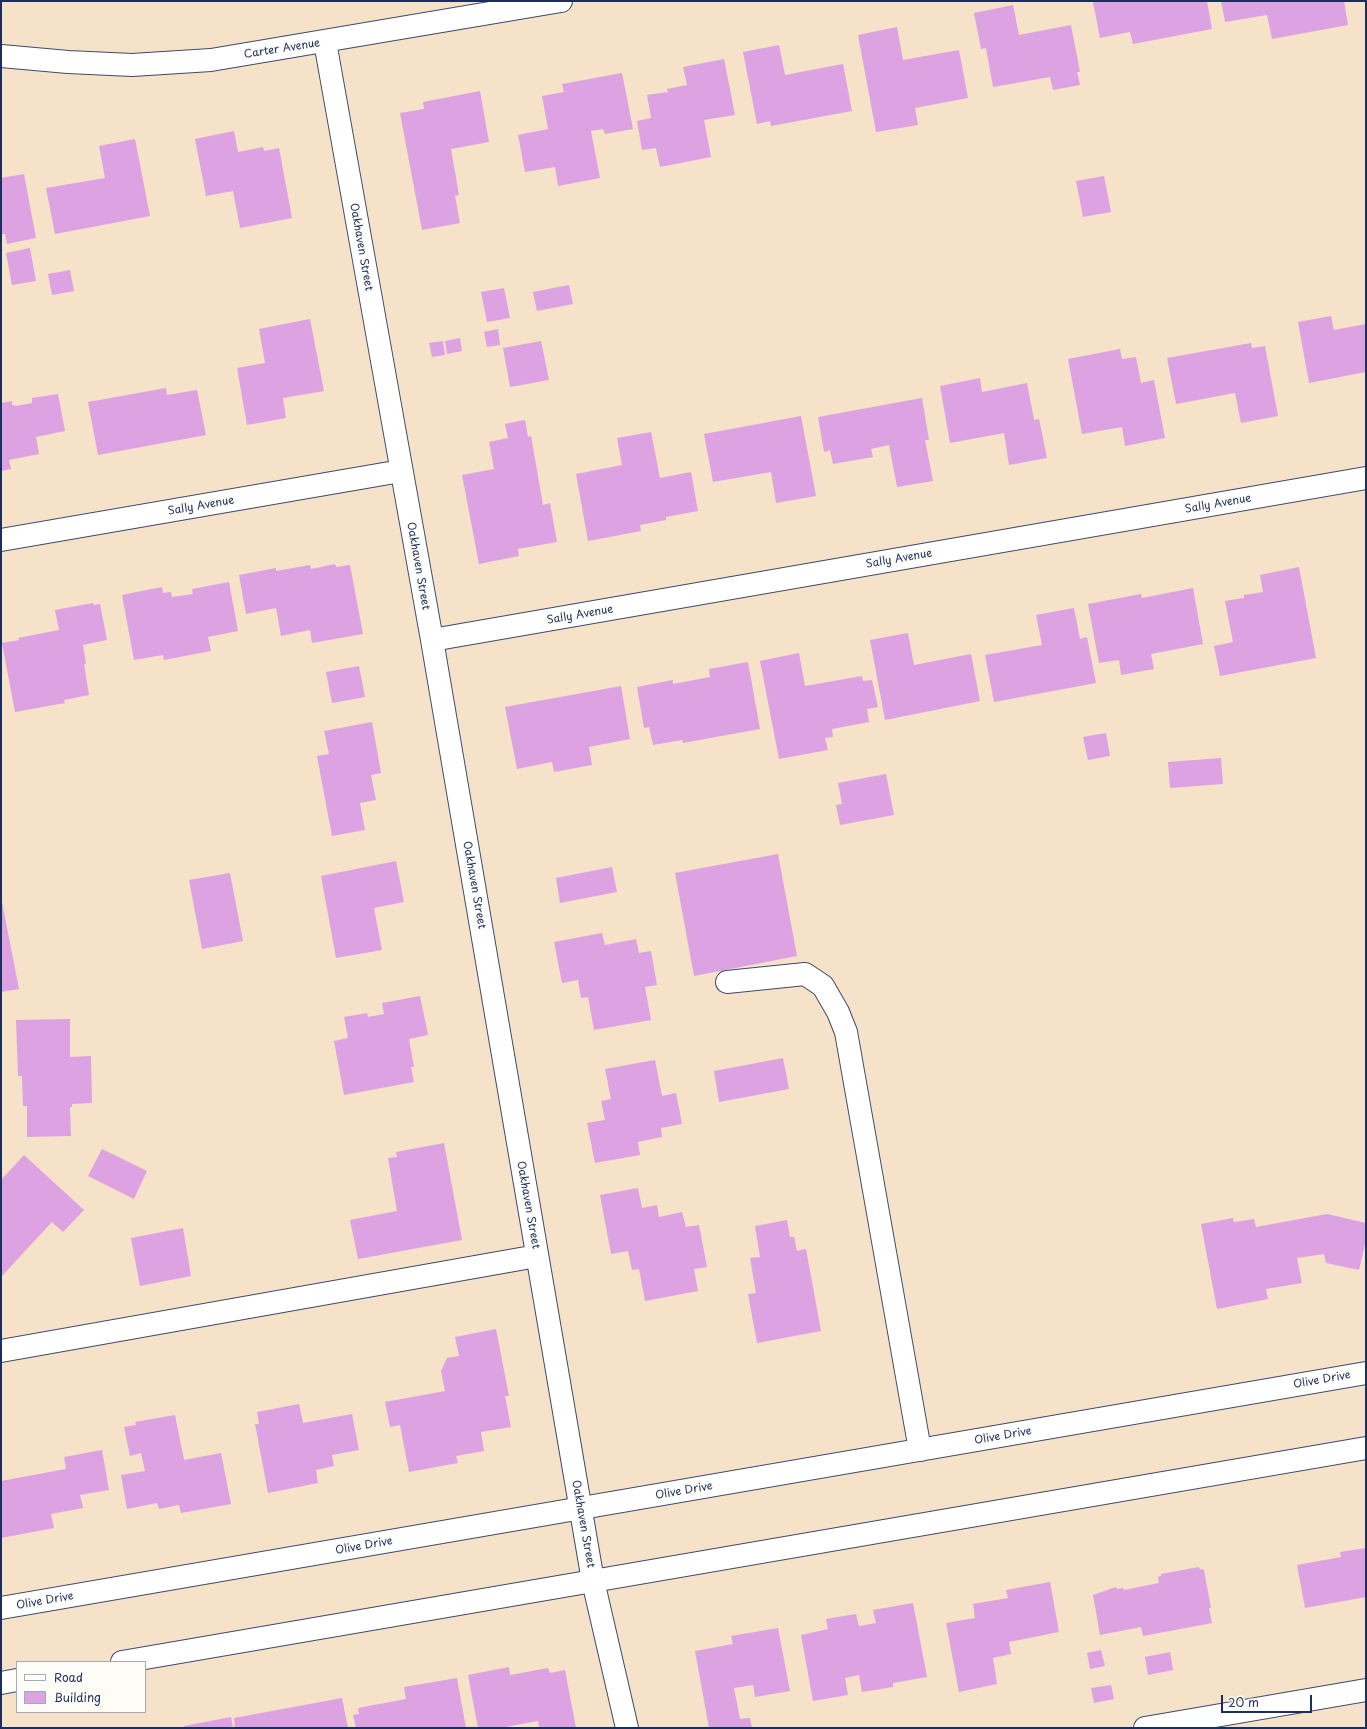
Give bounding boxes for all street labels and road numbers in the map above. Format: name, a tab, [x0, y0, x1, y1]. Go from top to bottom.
street label: Carter Avenue	[243, 36, 321, 62]
street label: Oakhaven Street	[347, 202, 375, 292]
street label: Sally Avenue	[1184, 492, 1252, 516]
street label: Sally Avenue	[167, 494, 235, 518]
street label: Oakhaven Street	[404, 521, 432, 611]
street label: Sally Avenue	[865, 547, 933, 571]
street label: Sally Avenue	[546, 603, 614, 627]
street label: Oakhaven Street	[460, 840, 488, 930]
street label: Oakhaven Street	[514, 1160, 542, 1250]
street label: Olive Drive	[1292, 1368, 1352, 1392]
street label: Olive Drive	[973, 1424, 1033, 1448]
street label: Oakhaven Street	[569, 1479, 597, 1569]
street label: Olive Drive	[654, 1479, 714, 1503]
street label: Olive Drive	[334, 1534, 394, 1558]
street label: Olive Drive	[15, 1589, 75, 1613]

